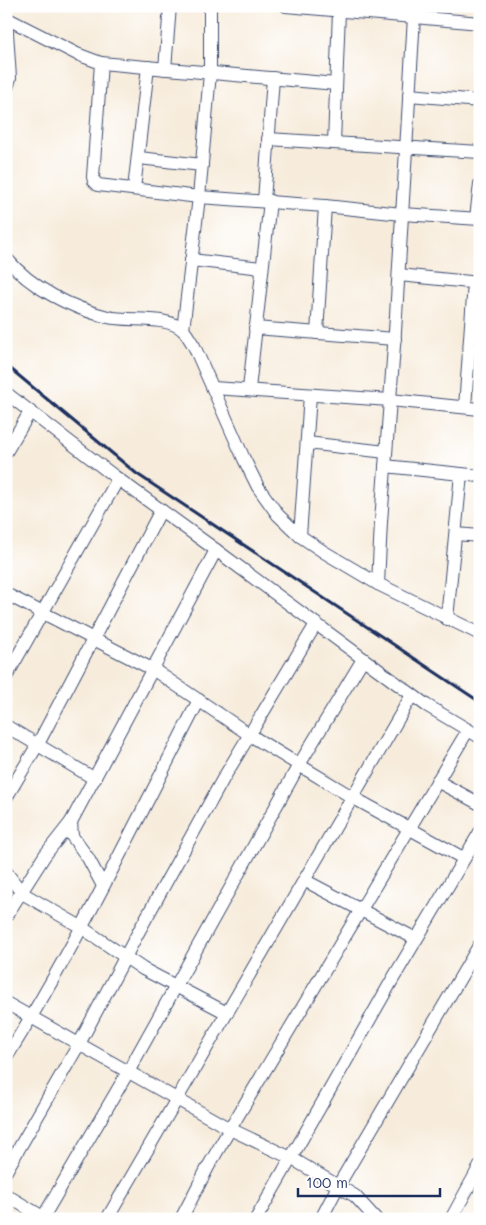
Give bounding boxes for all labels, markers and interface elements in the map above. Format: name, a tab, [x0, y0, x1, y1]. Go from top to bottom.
scale bar	[298, 1165, 441, 1197]
text: 100 m	[306, 1172, 348, 1192]

